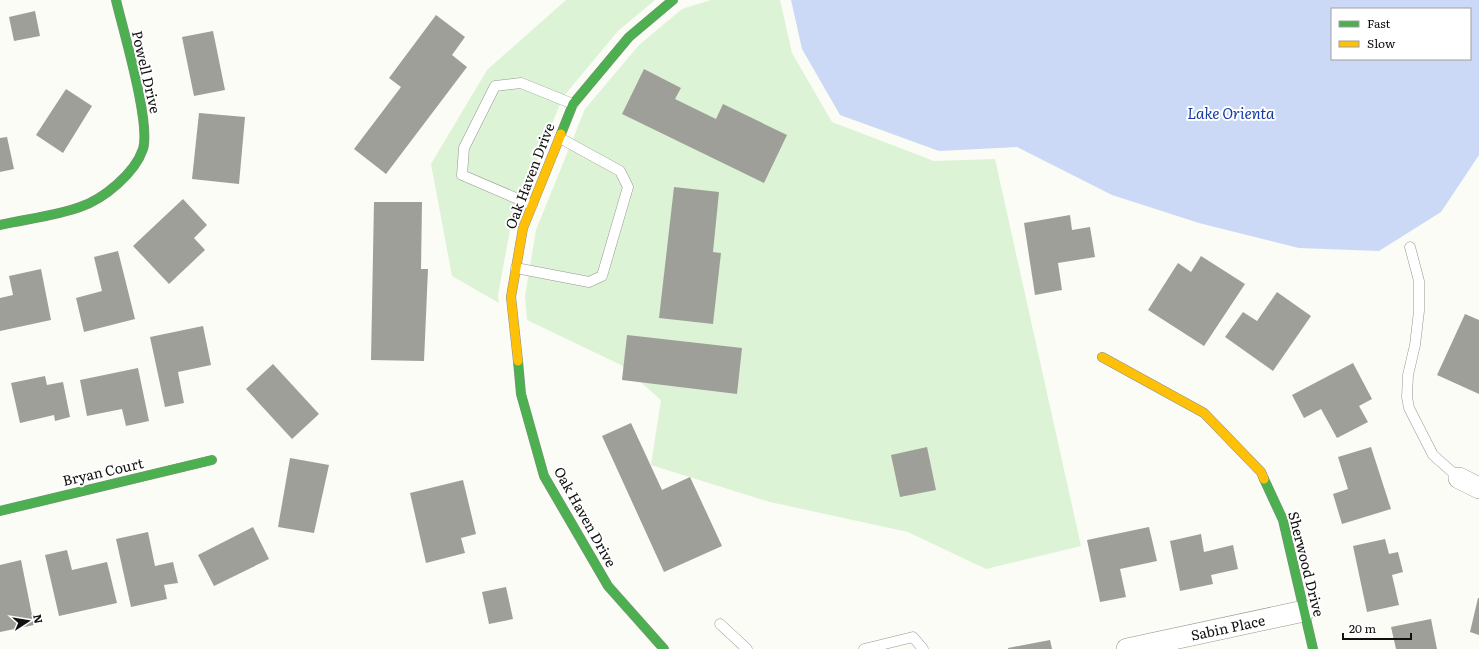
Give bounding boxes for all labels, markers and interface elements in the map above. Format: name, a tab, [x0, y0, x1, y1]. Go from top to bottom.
legend	[1331, 8, 1471, 60]
text: Fast	[1367, 14, 1391, 32]
street label: Powell Drive	[128, 28, 166, 115]
text: Slow	[1367, 34, 1396, 52]
water label: Lake Orienta	[1187, 101, 1275, 124]
street label: Oak Haven Drive	[500, 120, 558, 232]
street label: Bryan Court	[60, 452, 145, 490]
street label: Oak Haven Drive	[550, 463, 622, 570]
street label: Sherwood Drive	[1284, 509, 1330, 618]
north arrow	[8, 601, 48, 641]
street label: Sabin Place	[1189, 609, 1267, 645]
text: N	[30, 613, 48, 625]
scale bar	[1343, 615, 1411, 641]
text: 20 m	[1349, 619, 1376, 637]

